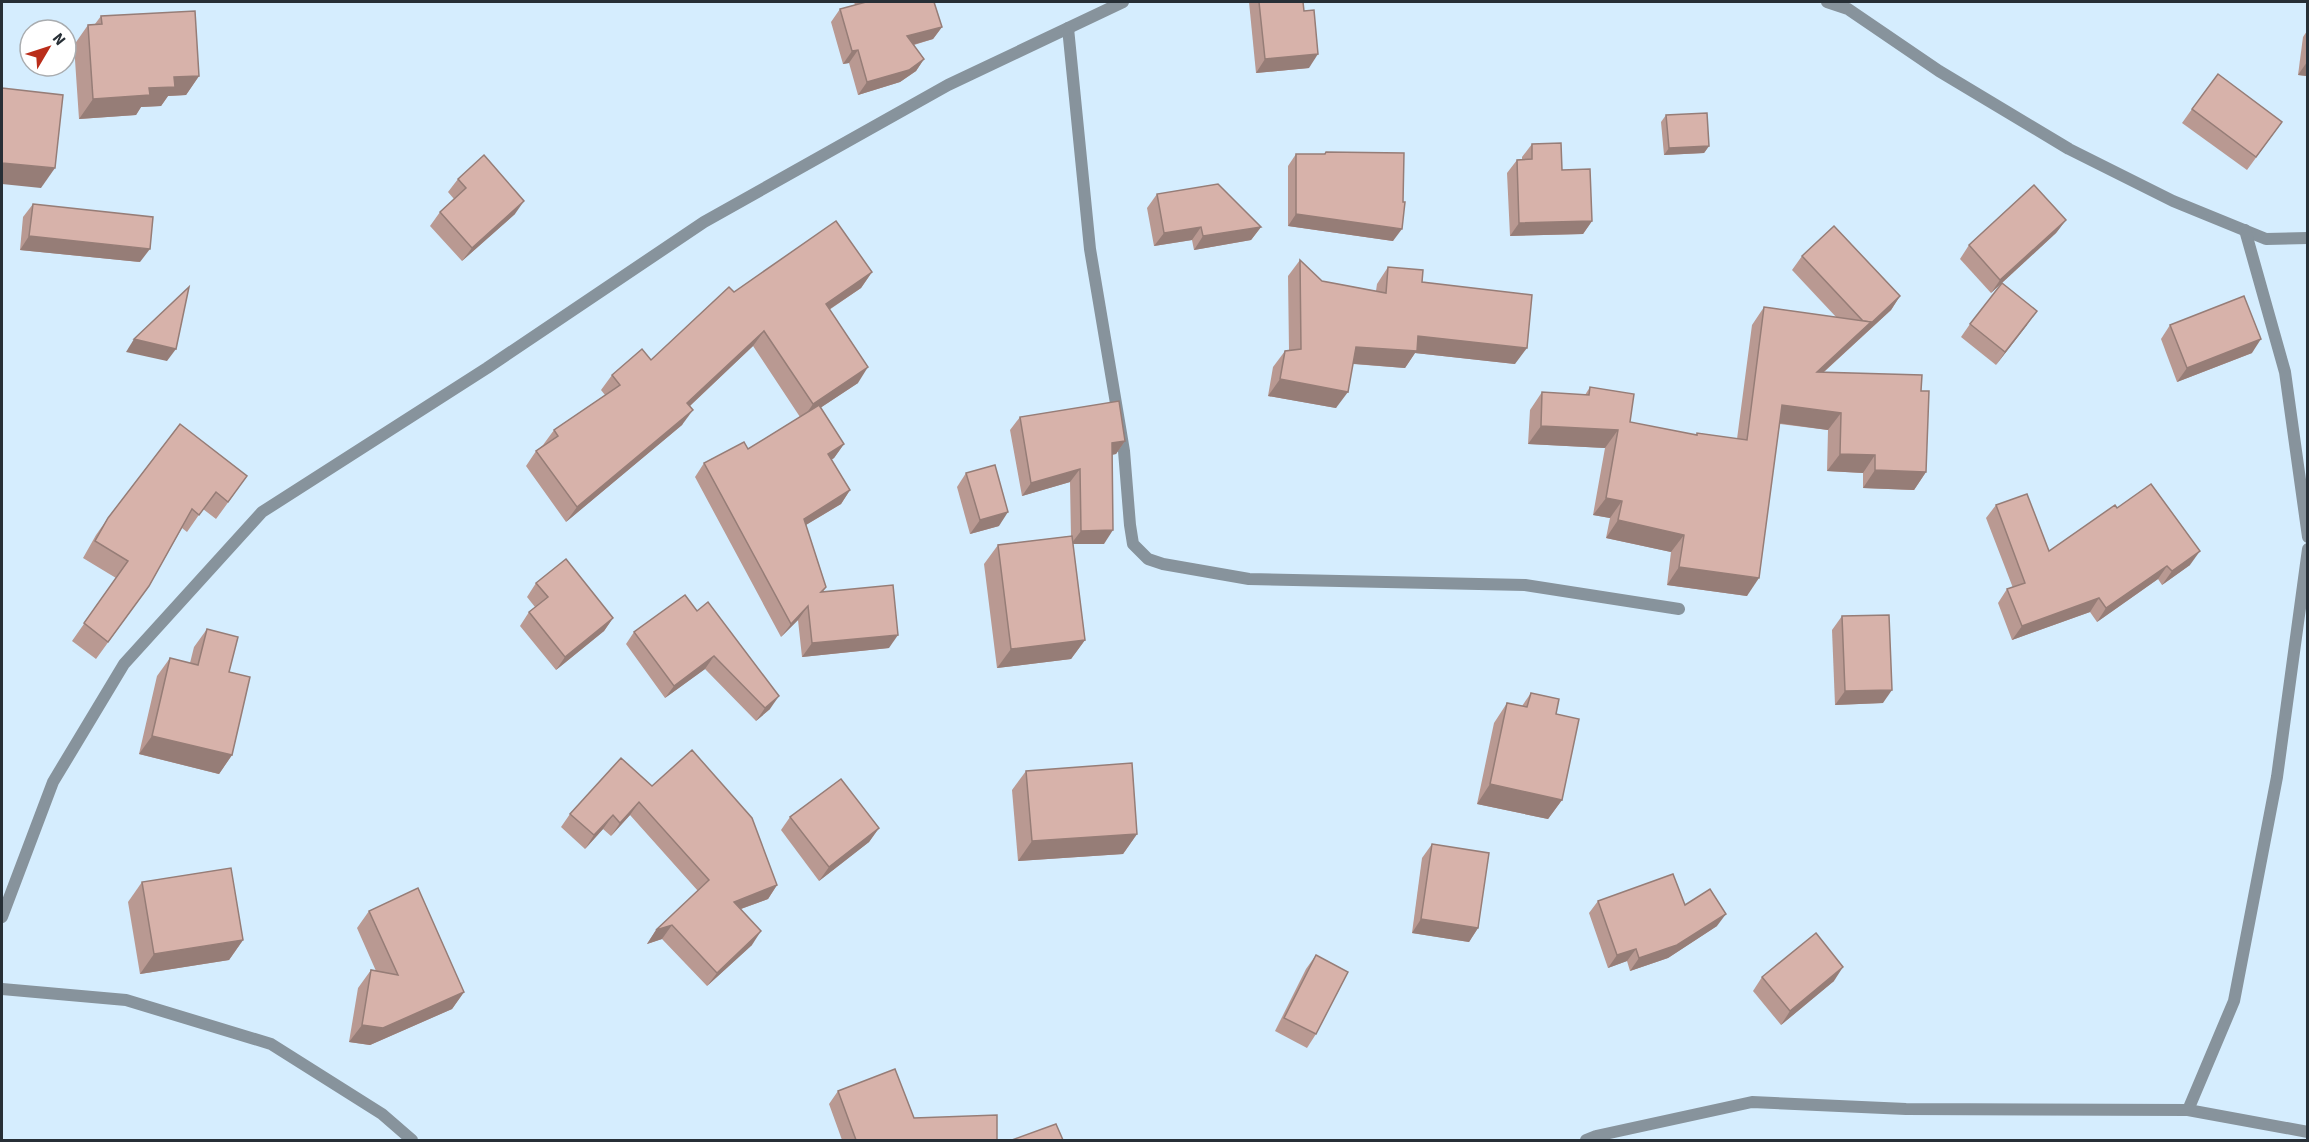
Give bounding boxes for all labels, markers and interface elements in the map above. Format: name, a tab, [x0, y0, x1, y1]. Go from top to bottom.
north arrow	[18, 18, 78, 78]
text: N	[47, 28, 71, 50]

